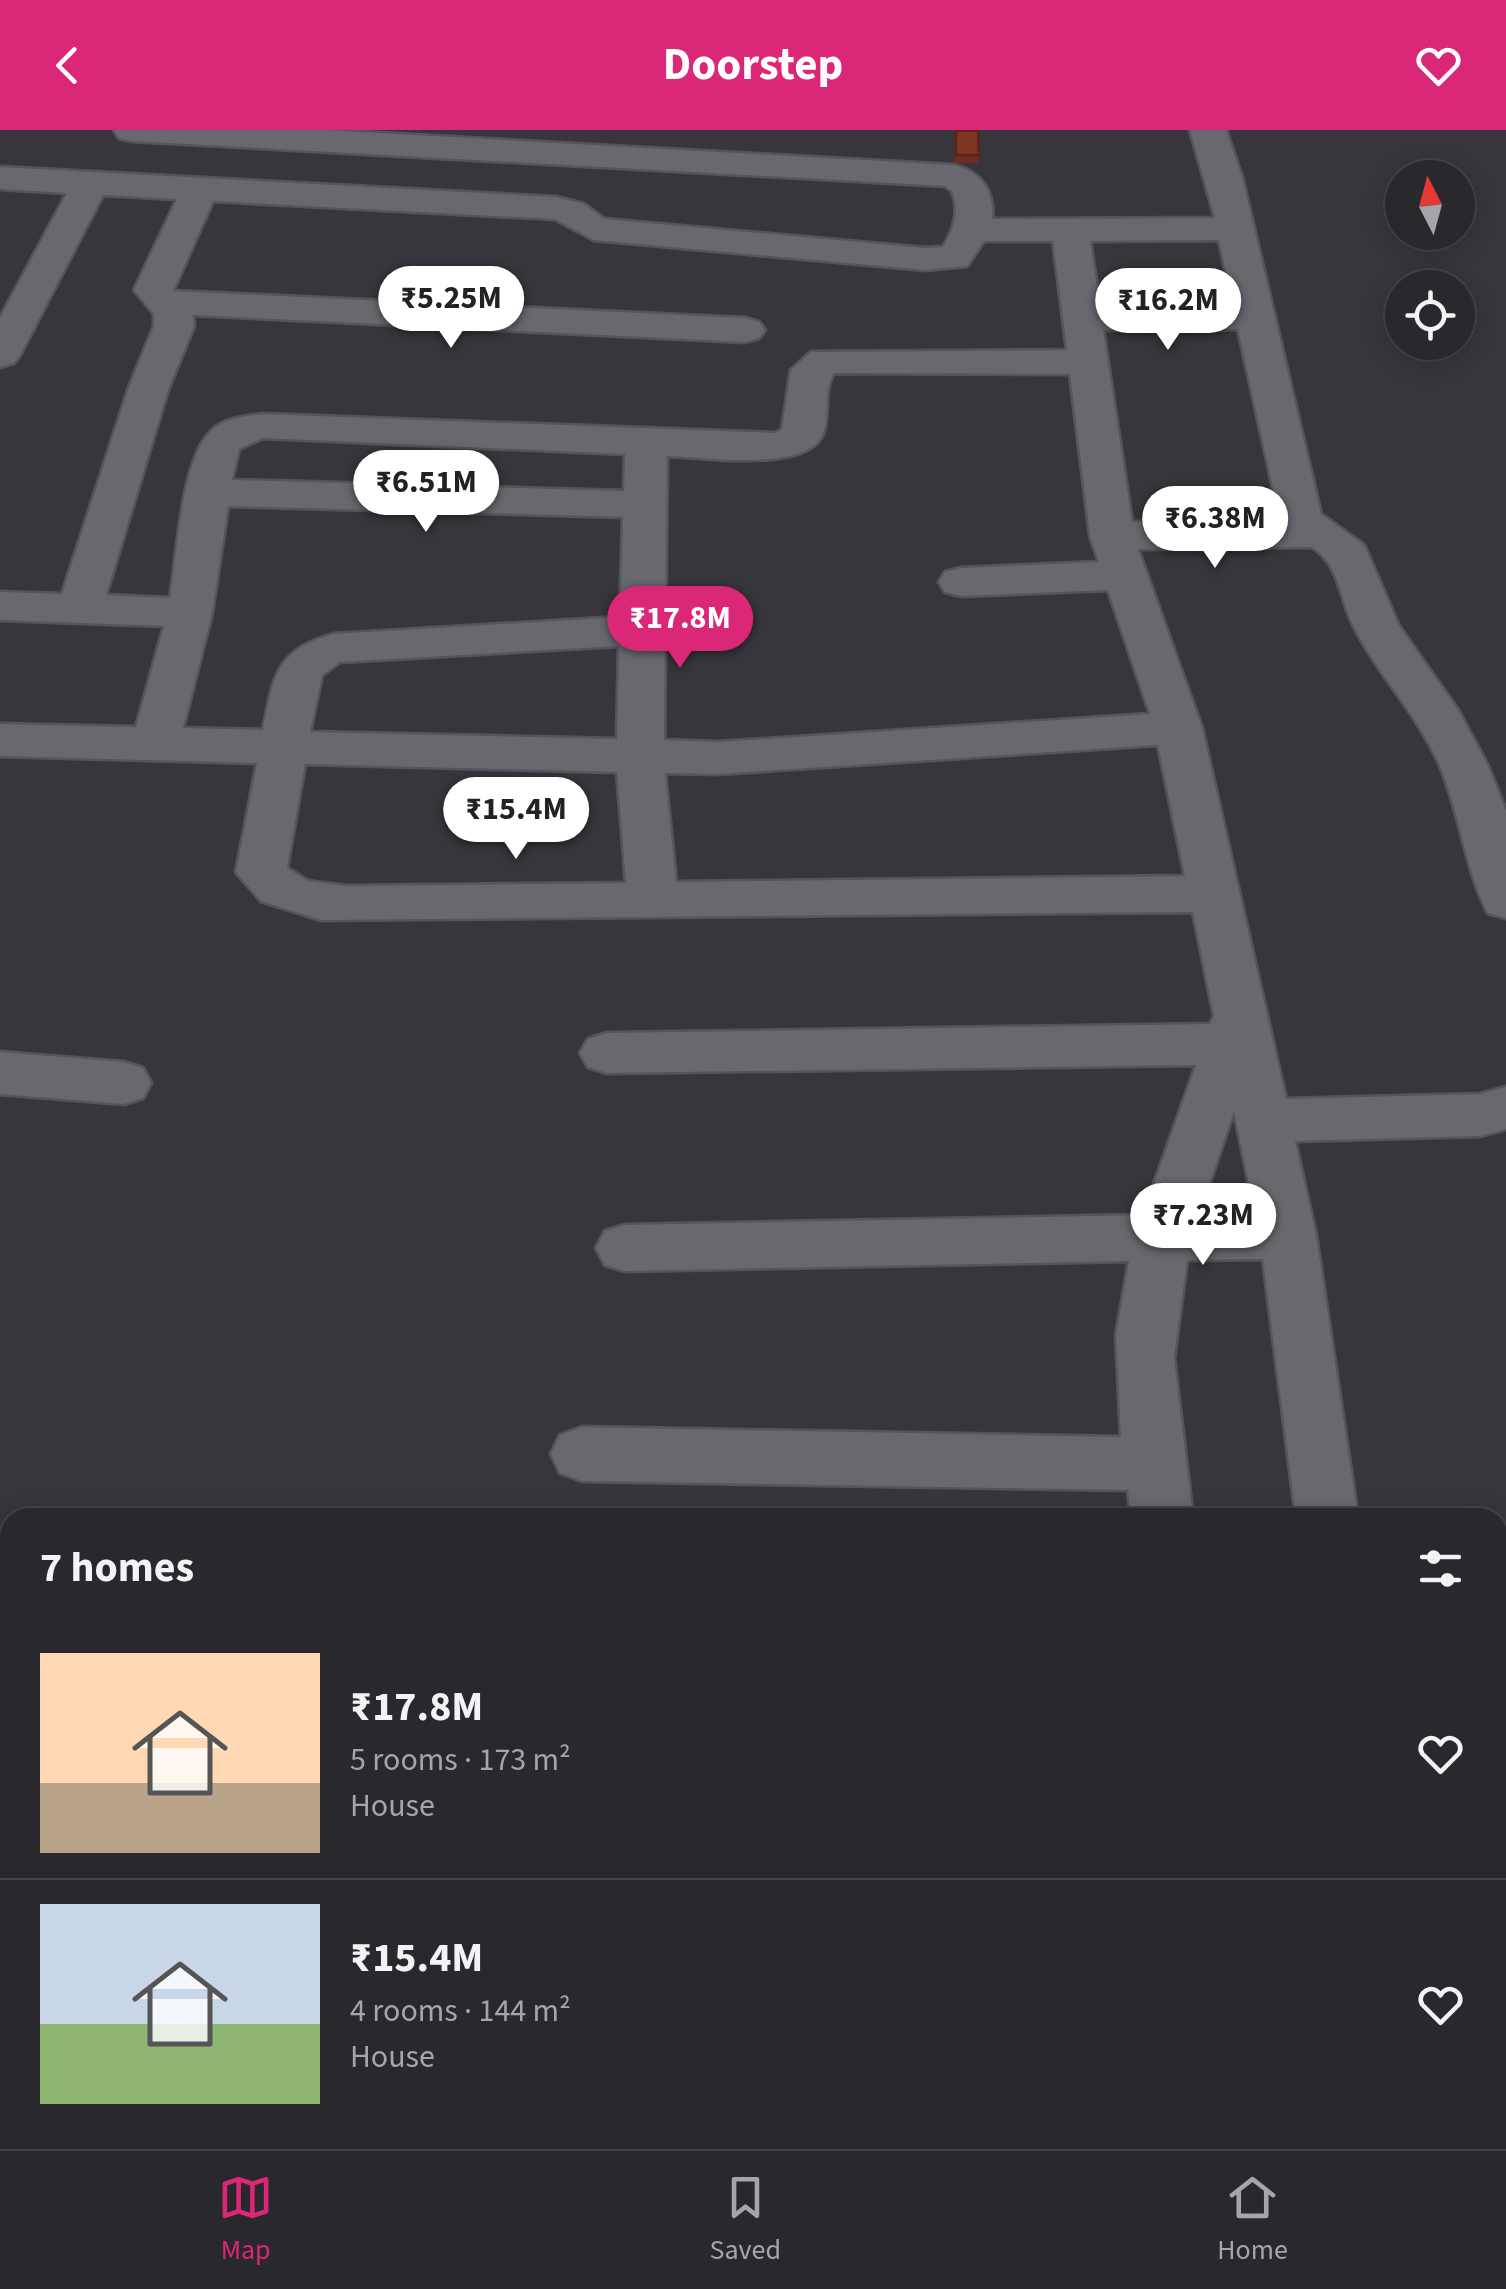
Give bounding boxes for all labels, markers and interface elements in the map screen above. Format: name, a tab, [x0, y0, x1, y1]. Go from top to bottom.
text: Doorstep	[663, 33, 843, 97]
icon: back	[40, 38, 95, 93]
icon: heart	[1411, 38, 1466, 93]
north arrow	[1385, 160, 1475, 250]
map controls	[1385, 160, 1475, 360]
pin: ₹5.25M	[370, 266, 532, 351]
pin: ₹16.2M	[1087, 268, 1249, 353]
button: locate	[1385, 270, 1475, 360]
text: ₹5.25M	[400, 275, 502, 321]
text: ₹16.2M	[1117, 277, 1219, 323]
pin: ₹6.51M	[345, 450, 507, 535]
text: ₹6.51M	[375, 459, 477, 505]
pin: ₹6.38M	[1134, 486, 1296, 571]
text: ₹6.38M	[1164, 495, 1266, 541]
pin: ₹17.8M	[599, 586, 761, 671]
text: ₹17.8M	[629, 595, 731, 641]
pin: ₹15.4M	[435, 777, 597, 862]
text: ₹15.4M	[465, 786, 567, 832]
pin: ₹7.23M	[1122, 1183, 1284, 1268]
text: ₹7.23M	[1152, 1192, 1254, 1238]
text: 7 homes	[40, 1538, 194, 1598]
icon: filters	[1413, 1541, 1468, 1596]
text: ₹17.8M	[350, 1677, 483, 1737]
icon: home	[120, 1693, 240, 1813]
icon: heart	[1413, 1726, 1468, 1781]
text: 5 rooms · 173 m²	[350, 1737, 571, 1783]
text: House	[350, 1783, 435, 1829]
text: ₹15.4M	[350, 1928, 483, 1988]
icon: home	[120, 1944, 240, 2064]
icon: heart	[1413, 1977, 1468, 2032]
text: 4 rooms · 144 m²	[350, 1988, 571, 2034]
text: House	[350, 2034, 435, 2080]
tab: Map	[218, 2170, 273, 2270]
tab: Saved	[709, 2170, 781, 2270]
tab: Home	[1217, 2170, 1288, 2270]

